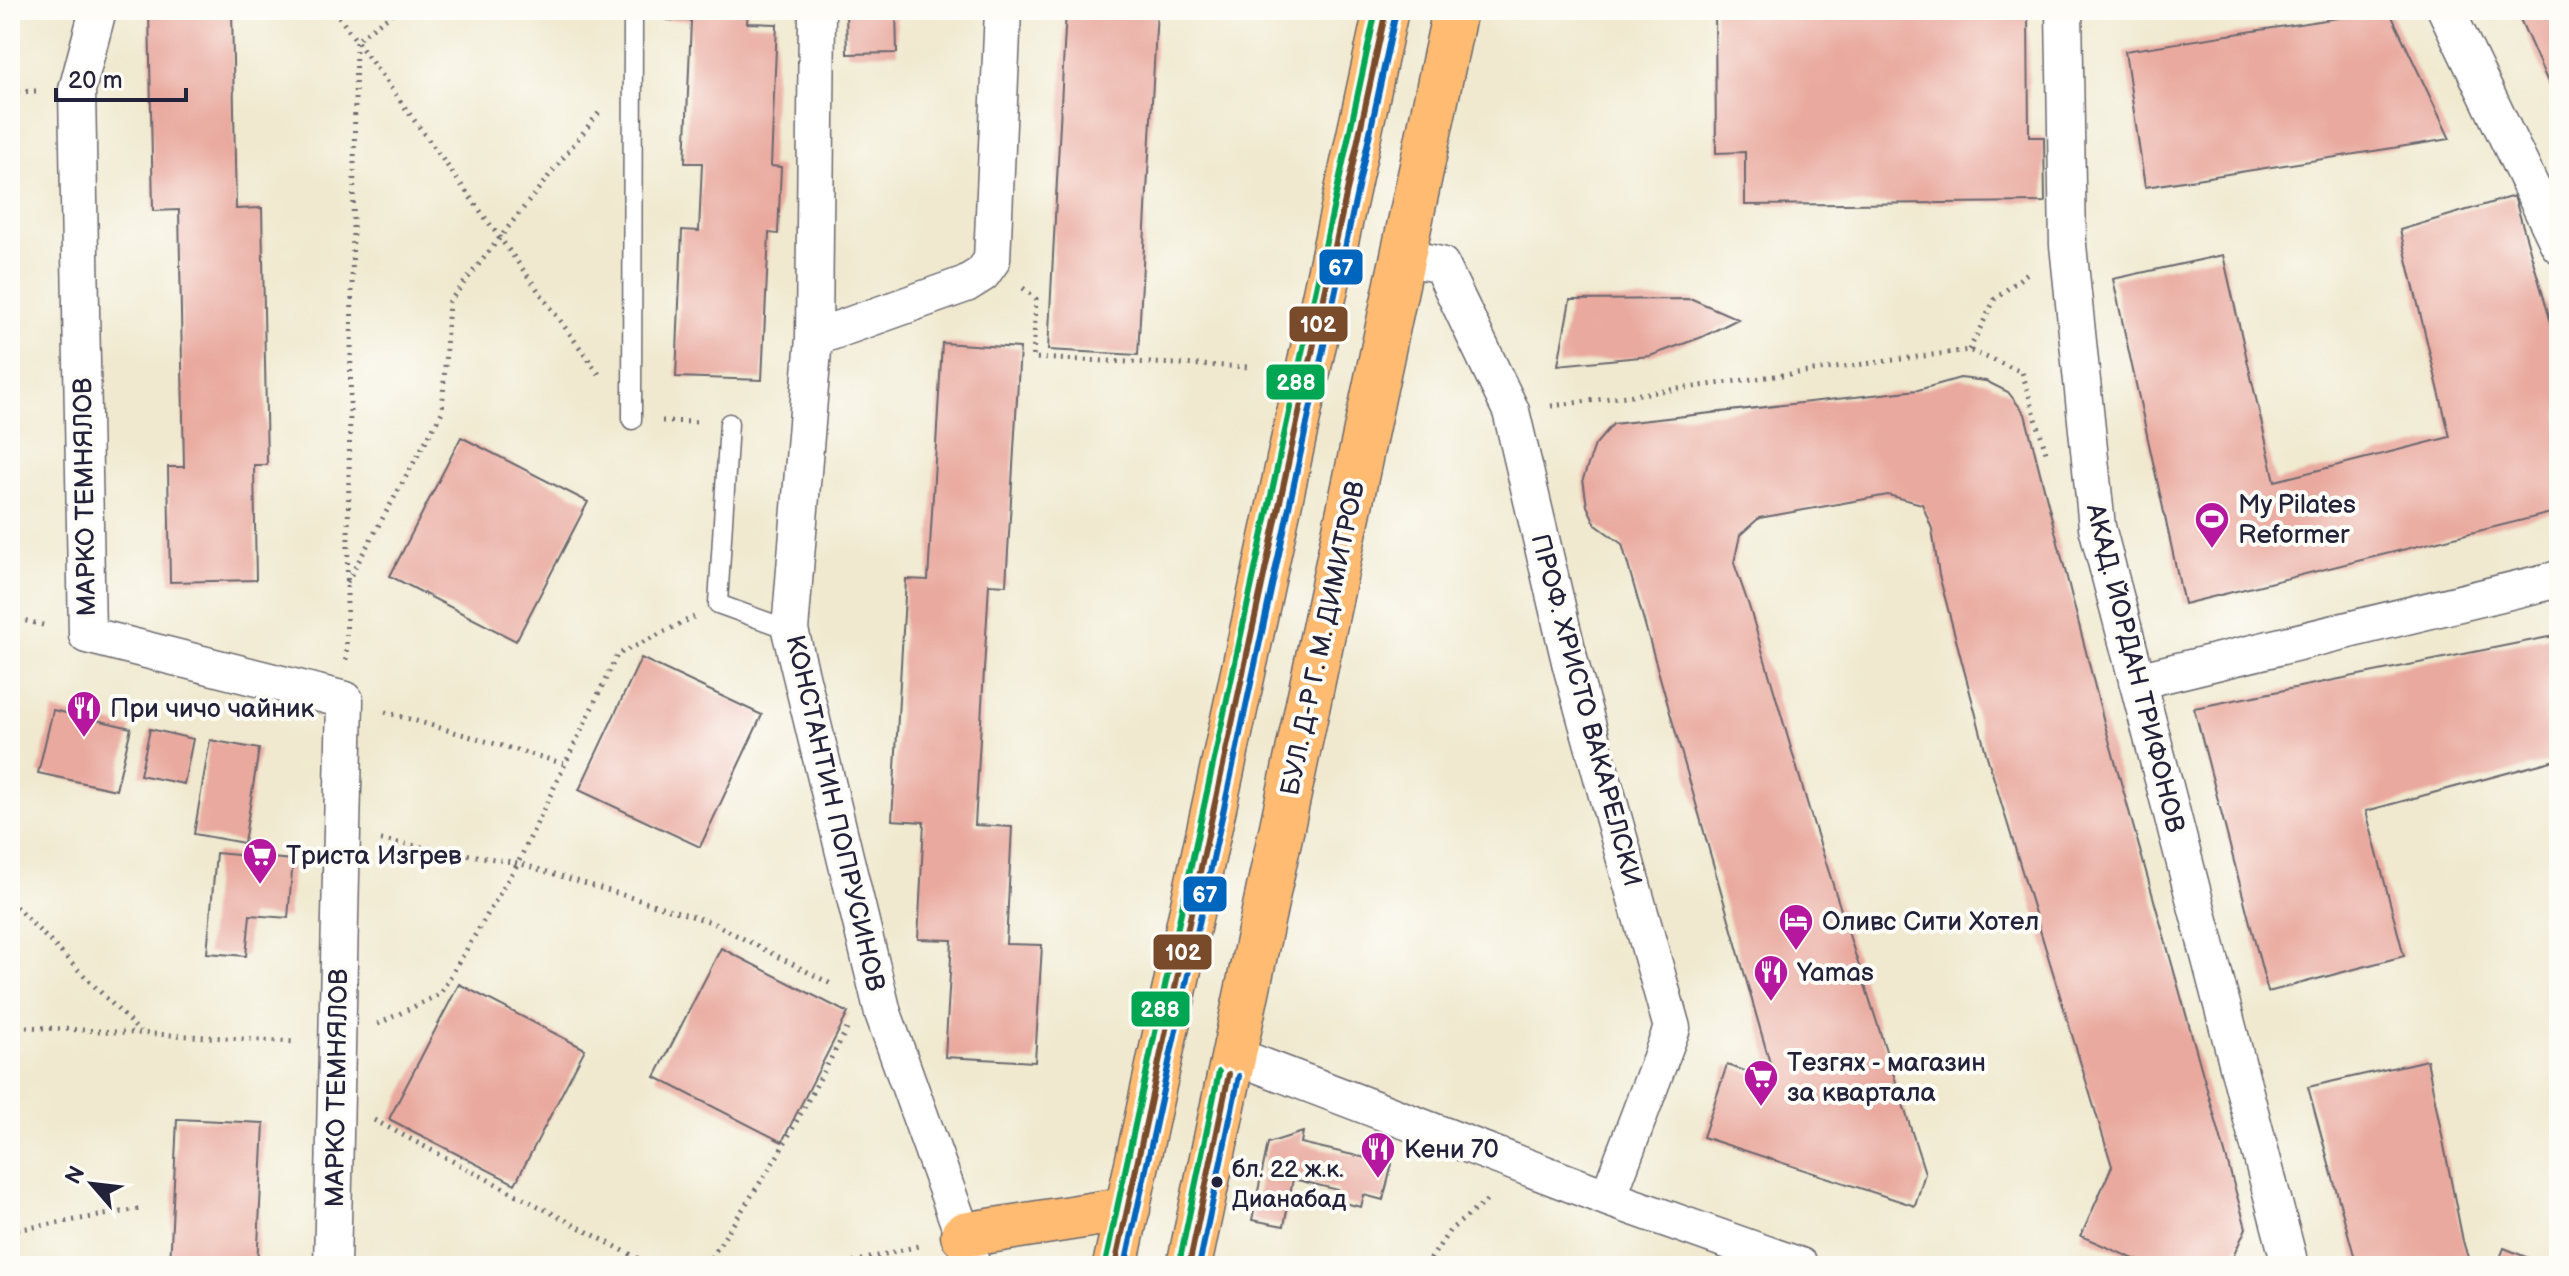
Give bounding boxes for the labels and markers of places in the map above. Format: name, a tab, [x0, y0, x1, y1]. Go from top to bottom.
place label: My Pilates Reformer	[2238, 490, 2356, 551]
sports icon: My Pilates Reformer	[2193, 500, 2231, 550]
restaurant icon: При чичо чайник	[65, 689, 103, 739]
place label: При чичо чайник	[110, 694, 315, 725]
supermarket icon: Триста Изгрев	[241, 836, 279, 886]
place label: Триста Изгрев	[286, 841, 462, 872]
hotel icon: Оливс Сити Хотел	[1777, 902, 1815, 952]
place label: Оливс Сити Хотел	[1822, 907, 2039, 938]
restaurant icon: Yamas	[1752, 953, 1790, 1003]
place label: Yamas	[1796, 958, 1874, 989]
place label: Тезгях - магазин за квартала	[1787, 1048, 1986, 1109]
supermarket icon: Тезгях - магазин за квартала	[1742, 1058, 1780, 1108]
restaurant icon: Кени 70	[1359, 1130, 1397, 1180]
place label: Кени 70	[1404, 1135, 1499, 1166]
place label: бл. 22 ж.к. Дианабад	[1232, 1155, 1347, 1214]
marker: бл. 22 ж.к. Дианабад	[1209, 1174, 1225, 1190]

